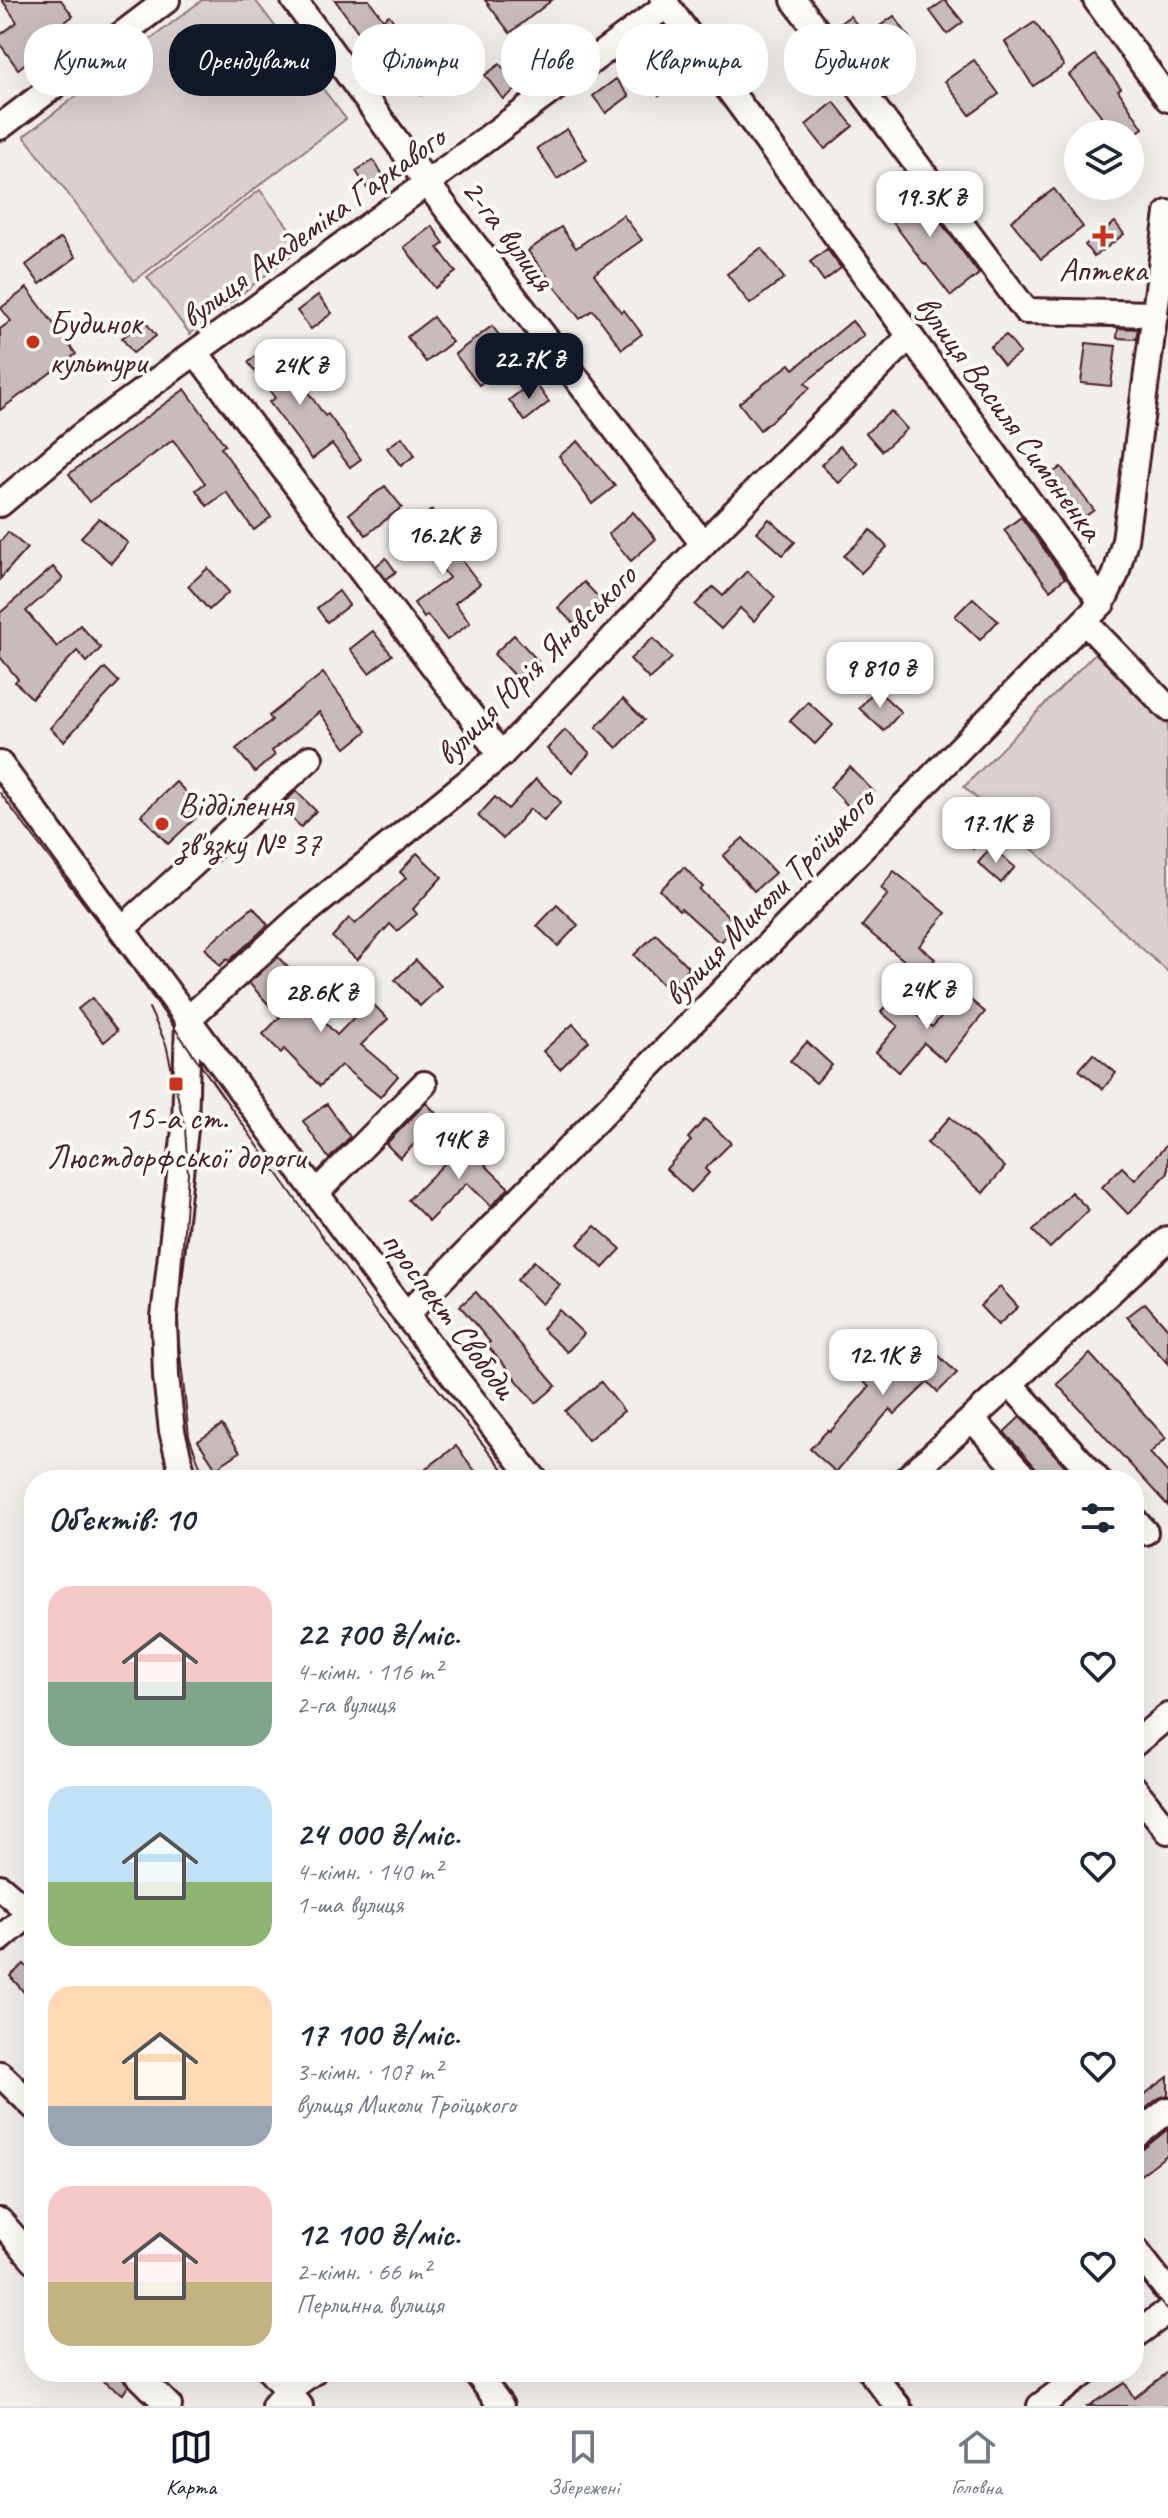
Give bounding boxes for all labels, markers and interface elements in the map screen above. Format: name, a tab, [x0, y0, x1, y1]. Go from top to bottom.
chip: Купити	[24, 24, 153, 96]
chip: Орендувати	[169, 24, 336, 96]
chip: Фільтри	[352, 24, 485, 96]
chip: Нове	[501, 24, 600, 96]
chip: Квартира	[616, 24, 768, 96]
chip: Будинок	[784, 24, 916, 96]
street label: вулиця Академіка Гаркавого	[171, 113, 456, 337]
map controls	[1064, 120, 1144, 200]
button: layers	[1064, 120, 1144, 200]
street label: 2-га вулиця	[452, 170, 566, 300]
pin: 19.3K ₴	[856, 171, 1004, 239]
text: 19.3K ₴	[894, 180, 966, 213]
marker: Аптека	[1094, 227, 1112, 245]
place label: Аптека	[1059, 248, 1149, 291]
street label: вулиця Василя Симоненка	[906, 286, 1115, 551]
place label: Будинок культури	[49, 301, 149, 383]
marker: Будинок культури	[24, 333, 42, 351]
pin: 22.7K ₴	[455, 333, 603, 401]
pin: 24K ₴	[244, 339, 356, 407]
text: 22.7K ₴	[493, 342, 565, 375]
text: 24K ₴	[273, 348, 327, 381]
pin: 16.2K ₴	[369, 509, 517, 577]
text: 16.2K ₴	[407, 518, 479, 551]
street label: вулиця Юрія Яновського	[425, 553, 647, 774]
pin: 9 810 ₴	[806, 642, 954, 710]
text: 9 810 ₴	[844, 651, 916, 684]
street label: вулиця Миколи Троїцького	[653, 775, 886, 1015]
place label: Відділення зв'язку № 37	[174, 783, 322, 865]
pin: 17.1K ₴	[922, 797, 1070, 865]
text: 17.1K ₴	[960, 806, 1032, 839]
marker: Відділення зв'язку № 37	[153, 815, 171, 833]
pin: 24K ₴	[871, 963, 983, 1031]
pin: 28.6K ₴	[247, 966, 395, 1034]
text: 24K ₴	[900, 972, 954, 1005]
text: 28.6K ₴	[285, 975, 357, 1008]
marker: 15-а ст. Люстдорфської дороги	[167, 1075, 185, 1093]
place label: 15-а ст. Люстдорфської дороги	[47, 1096, 308, 1178]
pin: 14K ₴	[403, 1113, 515, 1181]
text: 14K ₴	[432, 1122, 486, 1155]
street label: проспект Свободи	[372, 1221, 528, 1409]
pin: 12.1K ₴	[809, 1329, 957, 1397]
text: 12.1K ₴	[847, 1338, 919, 1371]
icon: filters	[1076, 1496, 1120, 1540]
text: Об’єктів: 10	[48, 1497, 194, 1540]
text: 22 700 ₴/міс.	[296, 1612, 460, 1655]
icon: home	[112, 1618, 208, 1714]
icon: heart	[1076, 1644, 1120, 1688]
text: 4-кімн. · 116 m²	[296, 1655, 442, 1688]
text: 2-га вулиця	[296, 1688, 395, 1721]
text: 24 000 ₴/міс.	[296, 1812, 460, 1855]
icon: home	[112, 1818, 208, 1914]
icon: heart	[1076, 1844, 1120, 1888]
text: 4-кімн. · 140 m²	[296, 1855, 442, 1888]
text: 1-ша вулиця	[296, 1888, 403, 1921]
text: 17 100 ₴/міс.	[296, 2012, 460, 2055]
icon: home	[112, 2018, 208, 2114]
icon: heart	[1076, 2044, 1120, 2088]
text: 3-кімн. · 107 m²	[296, 2055, 442, 2088]
text: вулиця Миколи Троїцького	[296, 2088, 516, 2121]
text: 12 100 ₴/міс.	[296, 2212, 460, 2255]
icon: home	[112, 2218, 208, 2314]
icon: heart	[1076, 2244, 1120, 2288]
text: 2-кімн. · 66 m²	[296, 2255, 430, 2288]
text: Перлинна вулиця	[296, 2288, 443, 2321]
tab: Карта	[166, 2425, 216, 2501]
tab: Збережені	[548, 2425, 619, 2501]
tab: Головна	[951, 2425, 1002, 2501]

